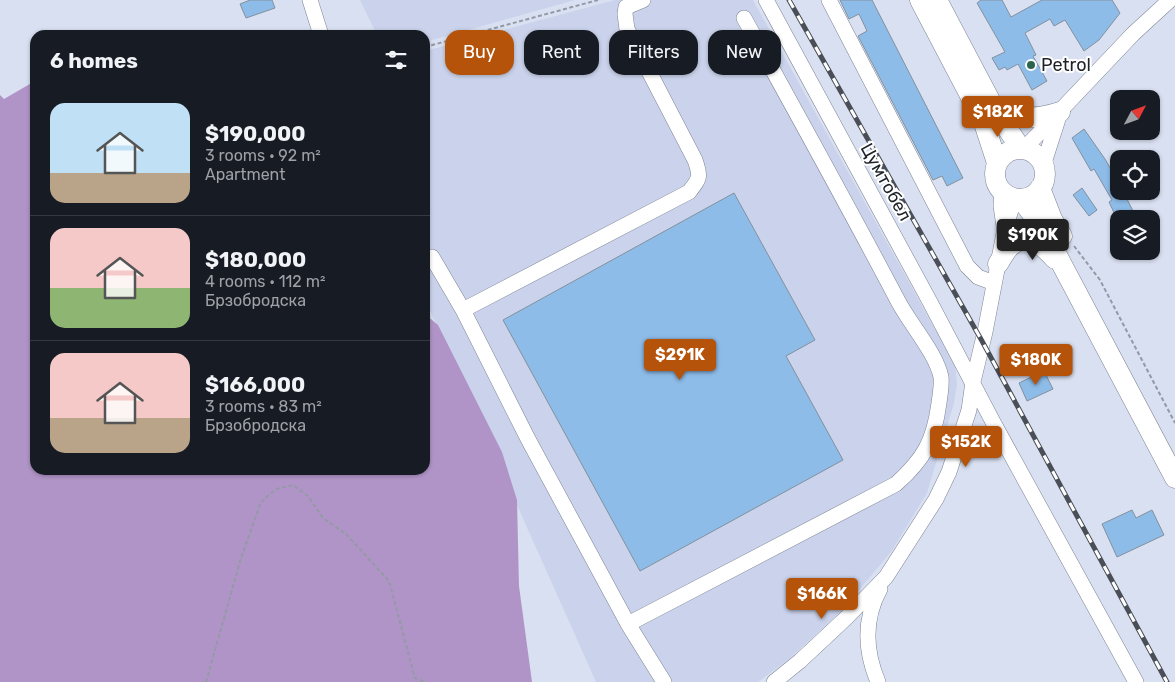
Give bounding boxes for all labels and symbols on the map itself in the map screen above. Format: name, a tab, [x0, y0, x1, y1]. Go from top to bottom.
place label: Petrol	[1041, 54, 1091, 76]
marker: Petrol	[1025, 59, 1037, 71]
north arrow	[1110, 90, 1160, 140]
pin: $182K	[963, 96, 1033, 138]
street label: Цумтобел	[856, 139, 916, 225]
pin: $190K	[998, 218, 1068, 261]
pin: $291K	[645, 338, 715, 381]
pin: $180K	[1001, 344, 1071, 386]
pin: $152K	[931, 426, 1001, 468]
pin: $166K	[787, 578, 857, 620]

